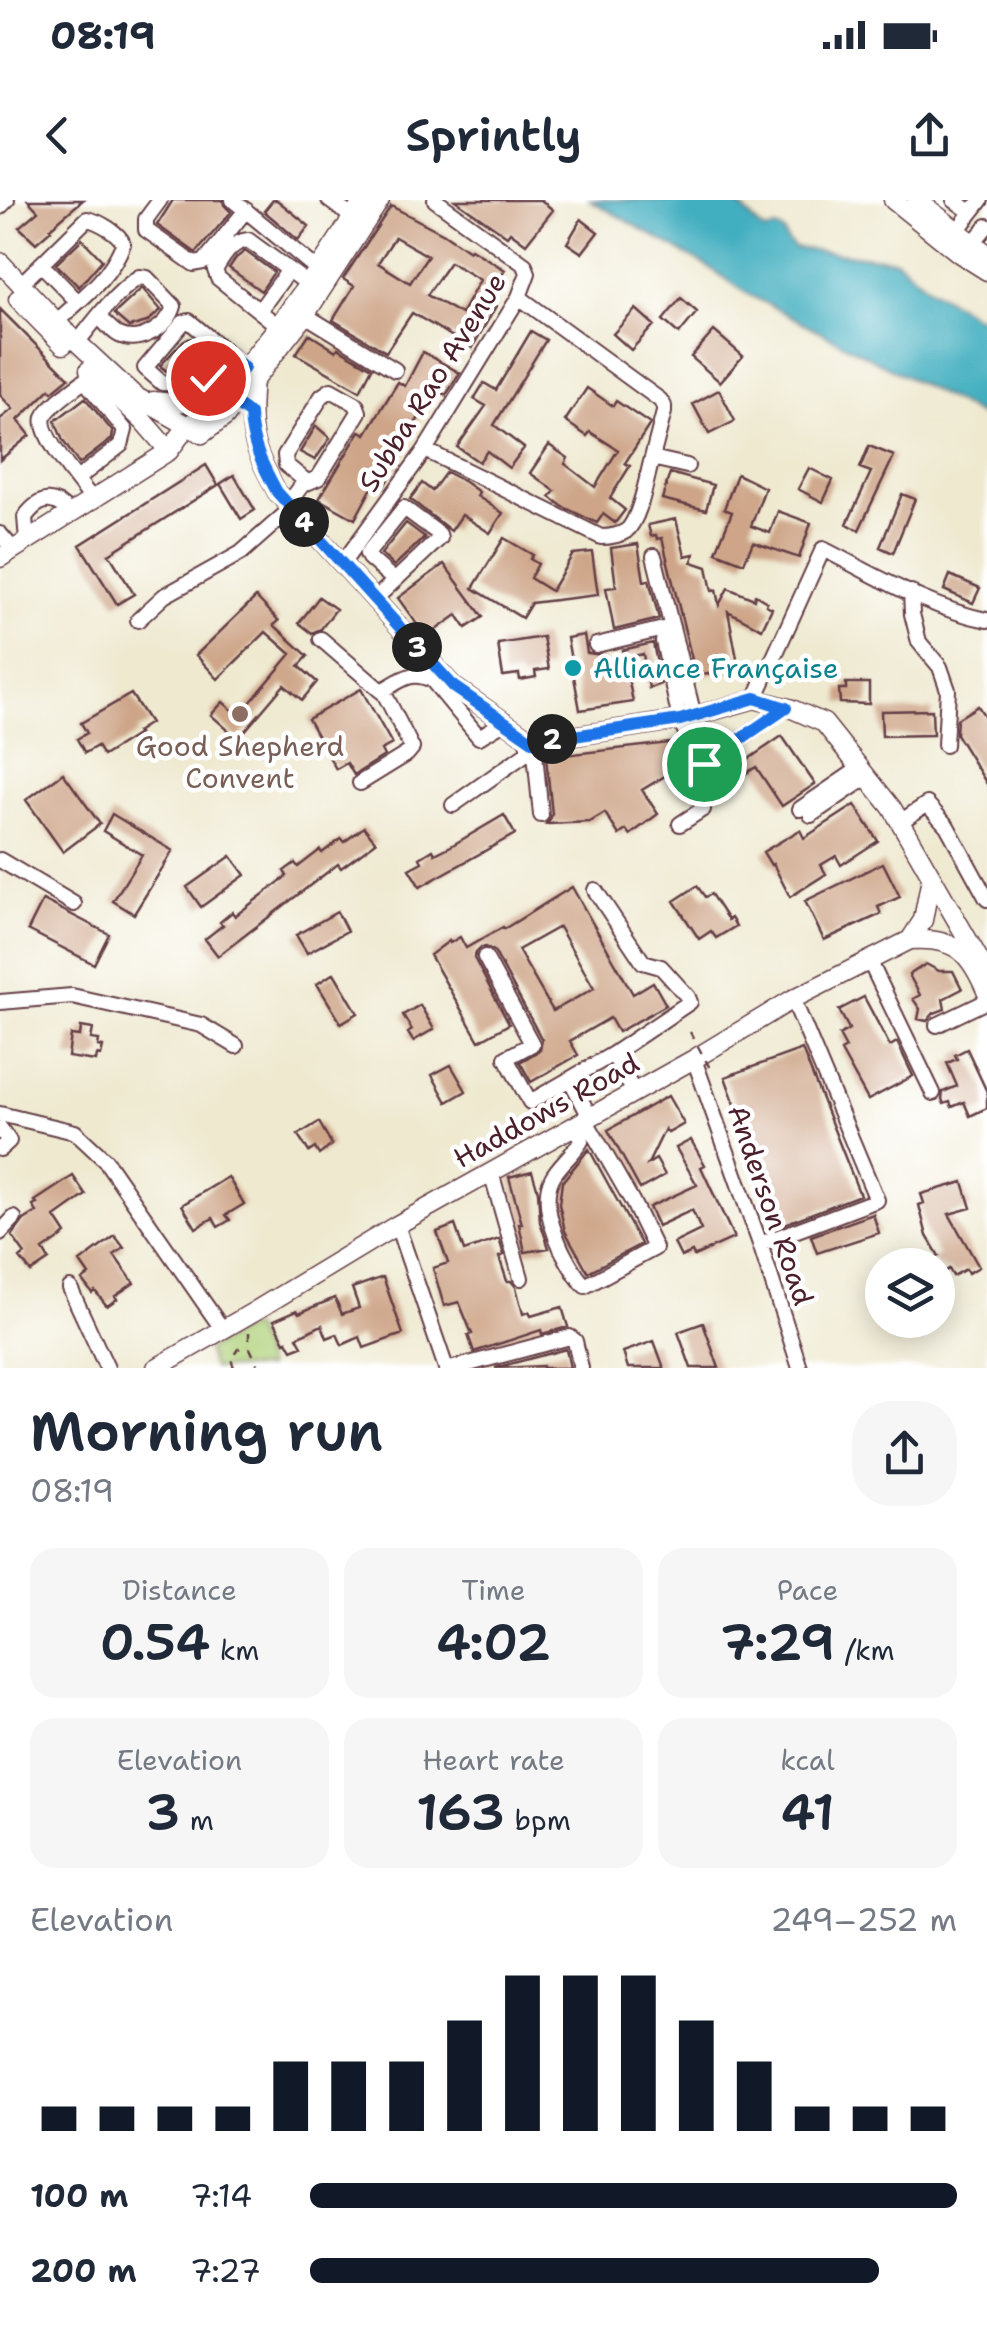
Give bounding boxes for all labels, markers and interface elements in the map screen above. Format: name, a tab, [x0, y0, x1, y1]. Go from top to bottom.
text: 08:19	[50, 10, 156, 61]
text: Sprintly	[405, 105, 582, 165]
icon: back	[30, 108, 85, 163]
icon: share	[902, 108, 957, 163]
street label: Subba Rao Avenue	[349, 265, 515, 499]
pin	[166, 336, 251, 421]
icon: check	[181, 351, 236, 406]
pin: 4	[279, 497, 329, 547]
text: 4	[294, 503, 314, 541]
pin: 3	[392, 622, 442, 672]
text: 3	[407, 628, 427, 666]
place label: Alliance Française	[593, 649, 839, 687]
marker: Alliance Française	[562, 657, 584, 679]
marker: Good Shepherd Convent	[229, 703, 251, 725]
pin: 2	[527, 714, 577, 764]
text: 2	[542, 720, 562, 758]
pin	[662, 722, 747, 807]
place label: Good Shepherd Convent	[136, 727, 344, 797]
icon: arrive	[677, 737, 732, 792]
street label: Haddows Road	[446, 1043, 646, 1177]
street label: Anderson Road	[719, 1100, 823, 1310]
map controls	[865, 1248, 955, 1338]
button: layers	[865, 1248, 955, 1338]
text: Morning run	[30, 1394, 383, 1468]
button: share	[852, 1401, 957, 1506]
text: 08:19	[30, 1469, 114, 1512]
text: Distance	[122, 1571, 237, 1609]
text: Time	[461, 1571, 526, 1609]
text: Pace	[777, 1571, 838, 1609]
text: 0.54	[100, 1609, 210, 1676]
text: 4:02	[436, 1609, 551, 1676]
text: 7:29	[720, 1609, 835, 1676]
text: km	[210, 1631, 259, 1669]
text: /km	[835, 1631, 895, 1669]
text: Elevation	[117, 1741, 242, 1779]
text: Heart rate	[422, 1741, 565, 1779]
text: kcal	[780, 1741, 835, 1779]
text: 3	[145, 1779, 180, 1846]
text: 163	[416, 1779, 505, 1846]
text: 41	[780, 1779, 835, 1846]
text: m	[180, 1801, 214, 1839]
text: bpm	[505, 1801, 571, 1839]
text: Elevation	[30, 1898, 173, 1941]
text: 249–252 m	[770, 1898, 957, 1941]
text: 100 m	[30, 2174, 129, 2217]
text: 7:14	[190, 2174, 252, 2217]
text: 200 m	[30, 2249, 137, 2292]
text: 7:27	[190, 2249, 261, 2292]

